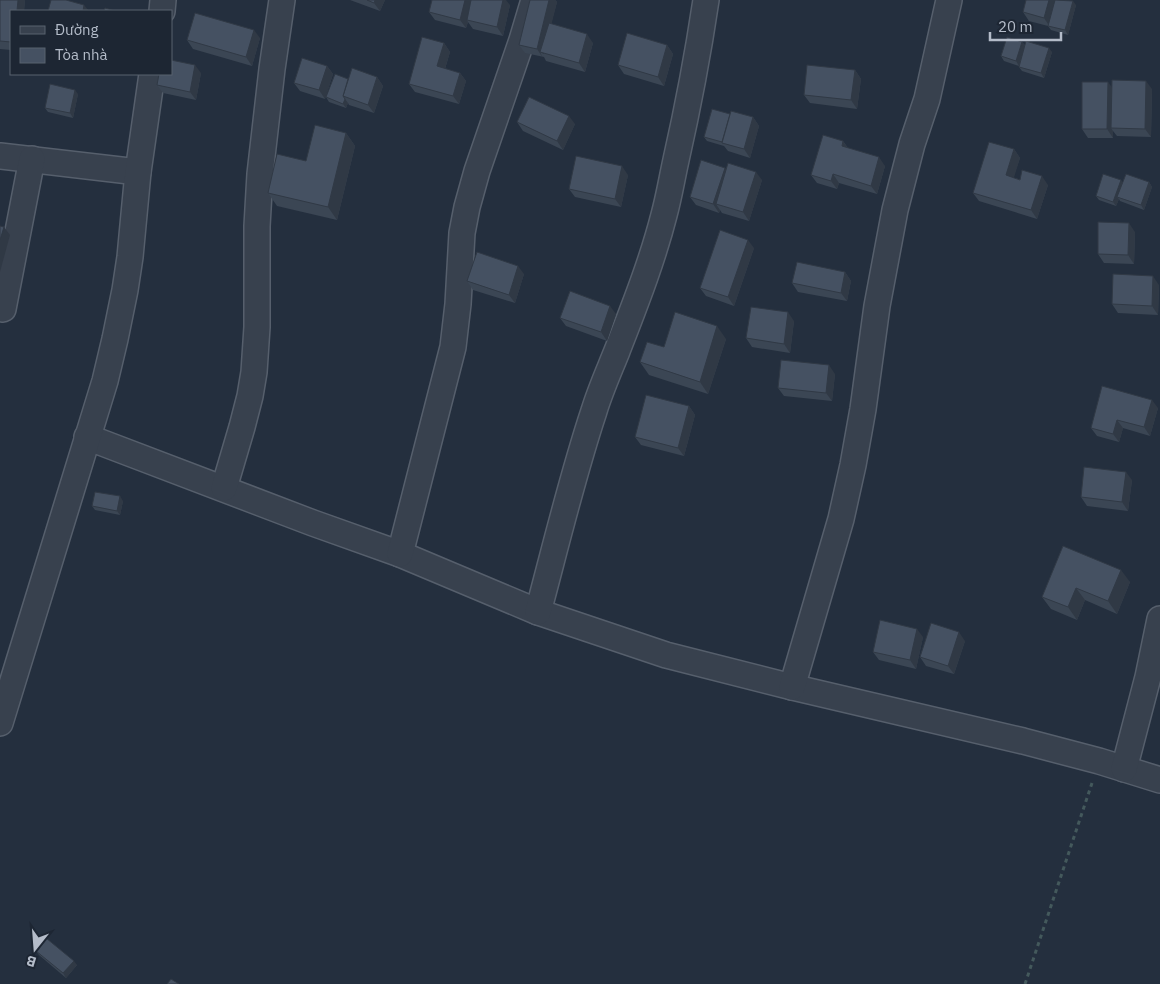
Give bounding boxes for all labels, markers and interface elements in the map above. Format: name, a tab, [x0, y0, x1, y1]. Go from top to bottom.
legend	[10, 10, 172, 75]
scale bar	[990, 10, 1061, 42]
text: 20 m	[998, 17, 1033, 36]
text: Đường	[55, 20, 99, 39]
text: Tòa nhà	[55, 45, 108, 64]
north arrow	[10, 924, 60, 974]
text: B	[24, 951, 38, 971]

